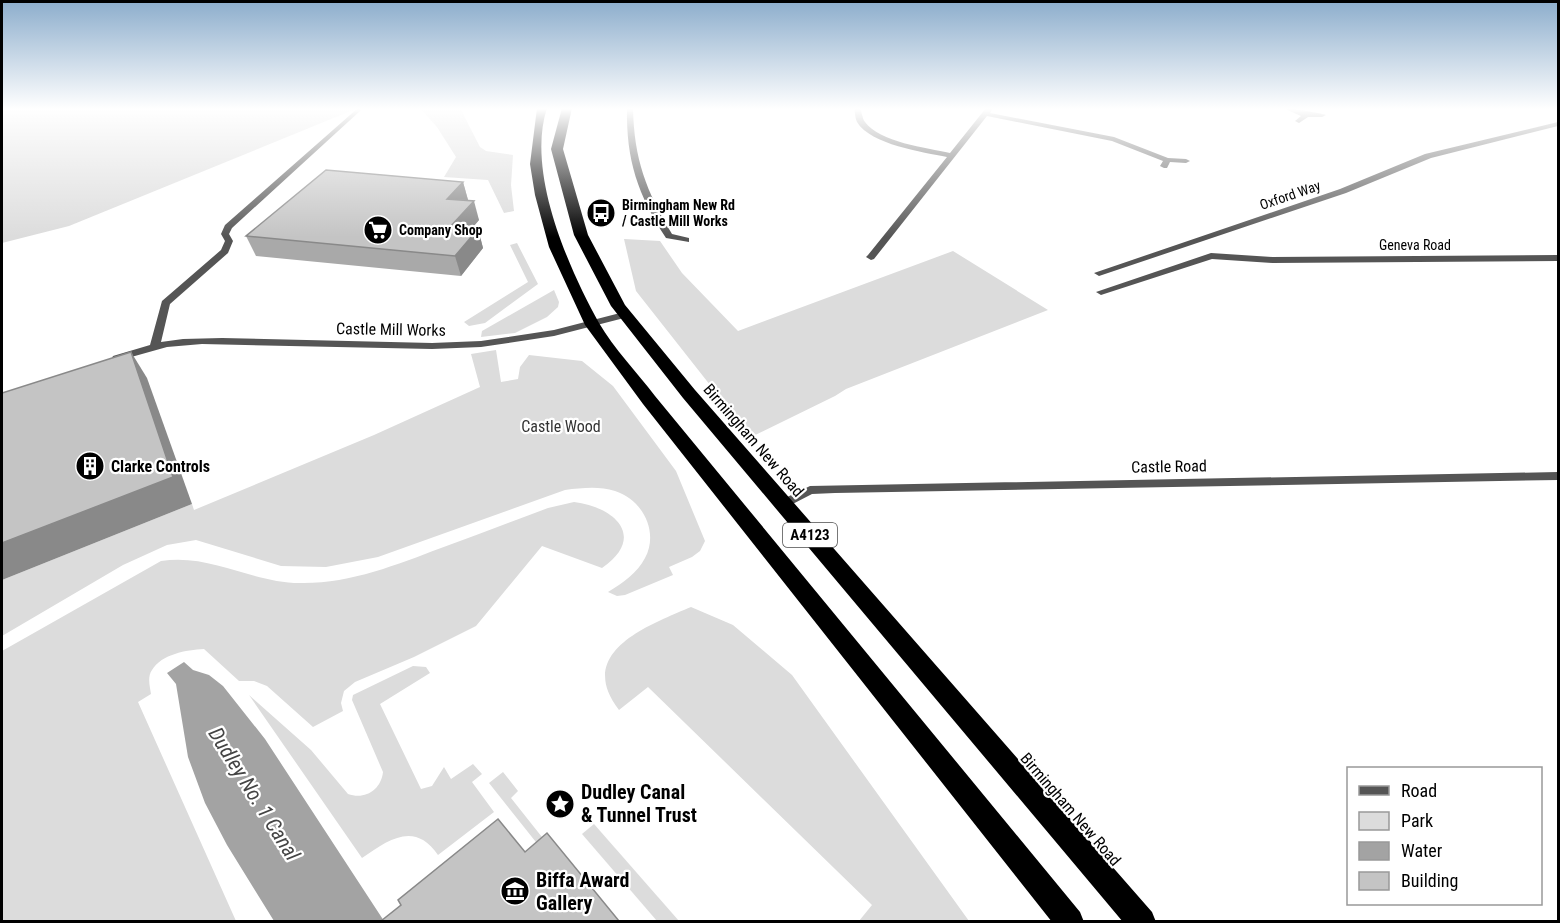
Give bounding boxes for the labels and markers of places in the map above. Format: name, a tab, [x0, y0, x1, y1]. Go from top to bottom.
bus stop icon: Birmingham New Rd / Castle Mill Works	[585, 197, 617, 229]
place label: Birmingham New Rd / Castle Mill Works	[622, 197, 735, 229]
supermarket icon: Company Shop	[362, 214, 394, 246]
place label: Company Shop	[399, 222, 483, 238]
building icon: Clarke Controls	[74, 450, 106, 482]
place label: Clarke Controls	[111, 457, 210, 476]
place label: Dudley Canal & Tunnel Trust	[581, 780, 697, 827]
place icon: Dudley Canal & Tunnel Trust	[544, 788, 576, 820]
place label: Biffa Award Gallery	[536, 868, 629, 915]
museum icon: Biffa Award Gallery	[499, 875, 531, 907]

